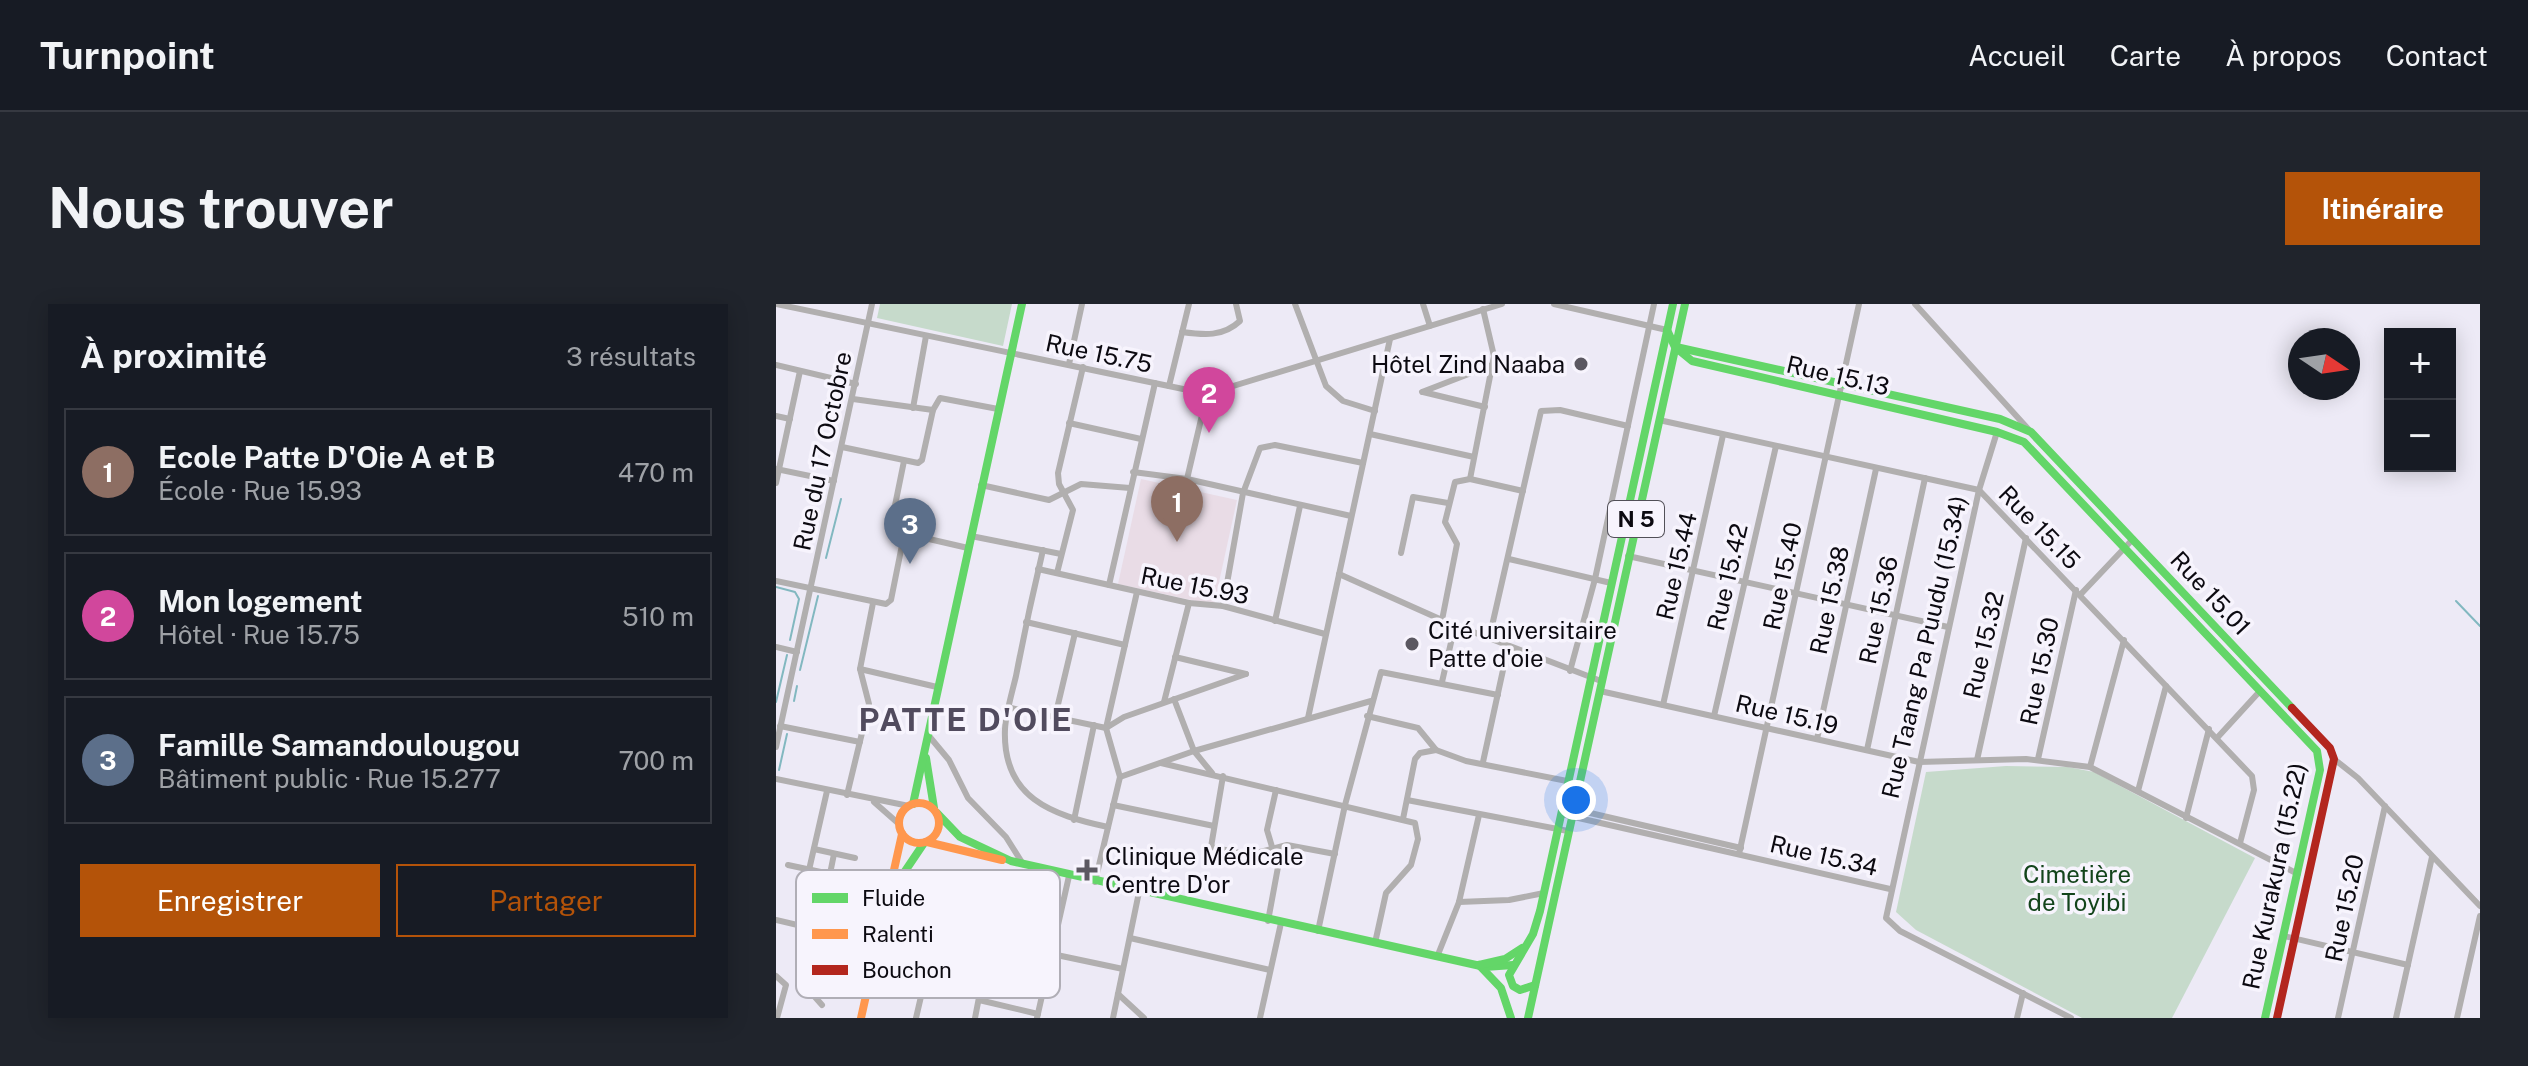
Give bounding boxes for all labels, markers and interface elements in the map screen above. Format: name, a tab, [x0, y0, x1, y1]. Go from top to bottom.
text: Turnpoint	[40, 33, 215, 78]
text: Accueil	[1968, 39, 2066, 72]
text: Carte	[2110, 39, 2181, 72]
text: À propos	[2225, 39, 2342, 72]
text: Contact	[2386, 39, 2488, 72]
button: Itinéraire	[2285, 172, 2480, 245]
text: Nous trouver	[48, 175, 393, 241]
street label: Rue 15.75	[1043, 328, 1155, 378]
north arrow	[2288, 328, 2360, 400]
map controls	[2384, 328, 2456, 472]
button: +	[2384, 328, 2456, 400]
text: À proximité	[80, 336, 267, 376]
text: 3 résultats	[566, 341, 696, 372]
street label: Rue du 17 Octobre	[787, 349, 857, 553]
place label: Hôtel Zind Naaba	[1371, 350, 1565, 378]
street label: Rue 15.13	[1784, 350, 1892, 400]
marker: Hôtel Zind Naaba	[1572, 355, 1590, 373]
pin: 2	[1183, 367, 1235, 433]
button: −	[2384, 400, 2456, 472]
text: Ecole Patte D'Oie A et B	[158, 439, 495, 475]
text: 1	[102, 457, 114, 488]
text: 470 m	[618, 457, 694, 488]
text: École · Rue 15.93	[158, 475, 362, 506]
pin: 1	[1151, 476, 1203, 542]
street label: Rue 15.15	[1993, 480, 2087, 574]
street label: Rue Taang Pa Puudu (15.34)	[1876, 493, 1972, 801]
pin: 3	[884, 498, 936, 564]
road number: N 5	[1608, 501, 1664, 537]
street label: Rue 15.44	[1650, 509, 1702, 623]
street label: Rue 15.40	[1757, 520, 1807, 632]
street label: Rue 15.42	[1701, 521, 1753, 633]
street label: Rue 15.38	[1804, 543, 1854, 657]
street label: Rue 15.01	[2165, 545, 2257, 641]
street label: Rue 15.36	[1853, 553, 1903, 667]
street label: Rue 15.93	[1138, 561, 1252, 609]
text: Mon logement	[158, 583, 363, 619]
street label: Rue 15.32	[1957, 589, 2009, 701]
text: 2	[100, 601, 116, 632]
text: 510 m	[622, 601, 694, 632]
street label: Rue 15.30	[2014, 615, 2064, 727]
place label: Cité universitaire Patte d'oie	[1428, 616, 1617, 672]
text: Hôtel · Rue 15.75	[158, 619, 360, 650]
marker: Cité universitaire Patte d'oie	[1403, 635, 1421, 653]
street label: Rue 15.19	[1733, 689, 1841, 739]
district label: PATTE D'OIE	[858, 701, 1074, 738]
text: Famille Samandoulougou	[158, 727, 520, 763]
text: 3	[99, 745, 117, 776]
text: 700 m	[618, 745, 694, 776]
street label: Rue Kurakura (15.22)	[2236, 760, 2312, 992]
text: Bâtiment public · Rue 15.277	[158, 763, 501, 794]
your location	[1556, 780, 1596, 820]
street label: Rue 15.34	[1767, 829, 1881, 881]
place label: Clinique Médicale Centre D'or	[1105, 842, 1304, 898]
street label: Rue 15.20	[2319, 852, 2369, 964]
marker: Clinique Médicale Centre D'or	[1076, 859, 1098, 881]
park label: Cimetière de Toyibi	[2023, 860, 2131, 916]
button: Enregistrer	[80, 864, 380, 937]
button: Partager	[396, 864, 696, 937]
legend	[796, 870, 1060, 998]
text: Fluide	[862, 885, 925, 911]
text: Ralenti	[862, 921, 934, 947]
text: Bouchon	[862, 957, 952, 983]

